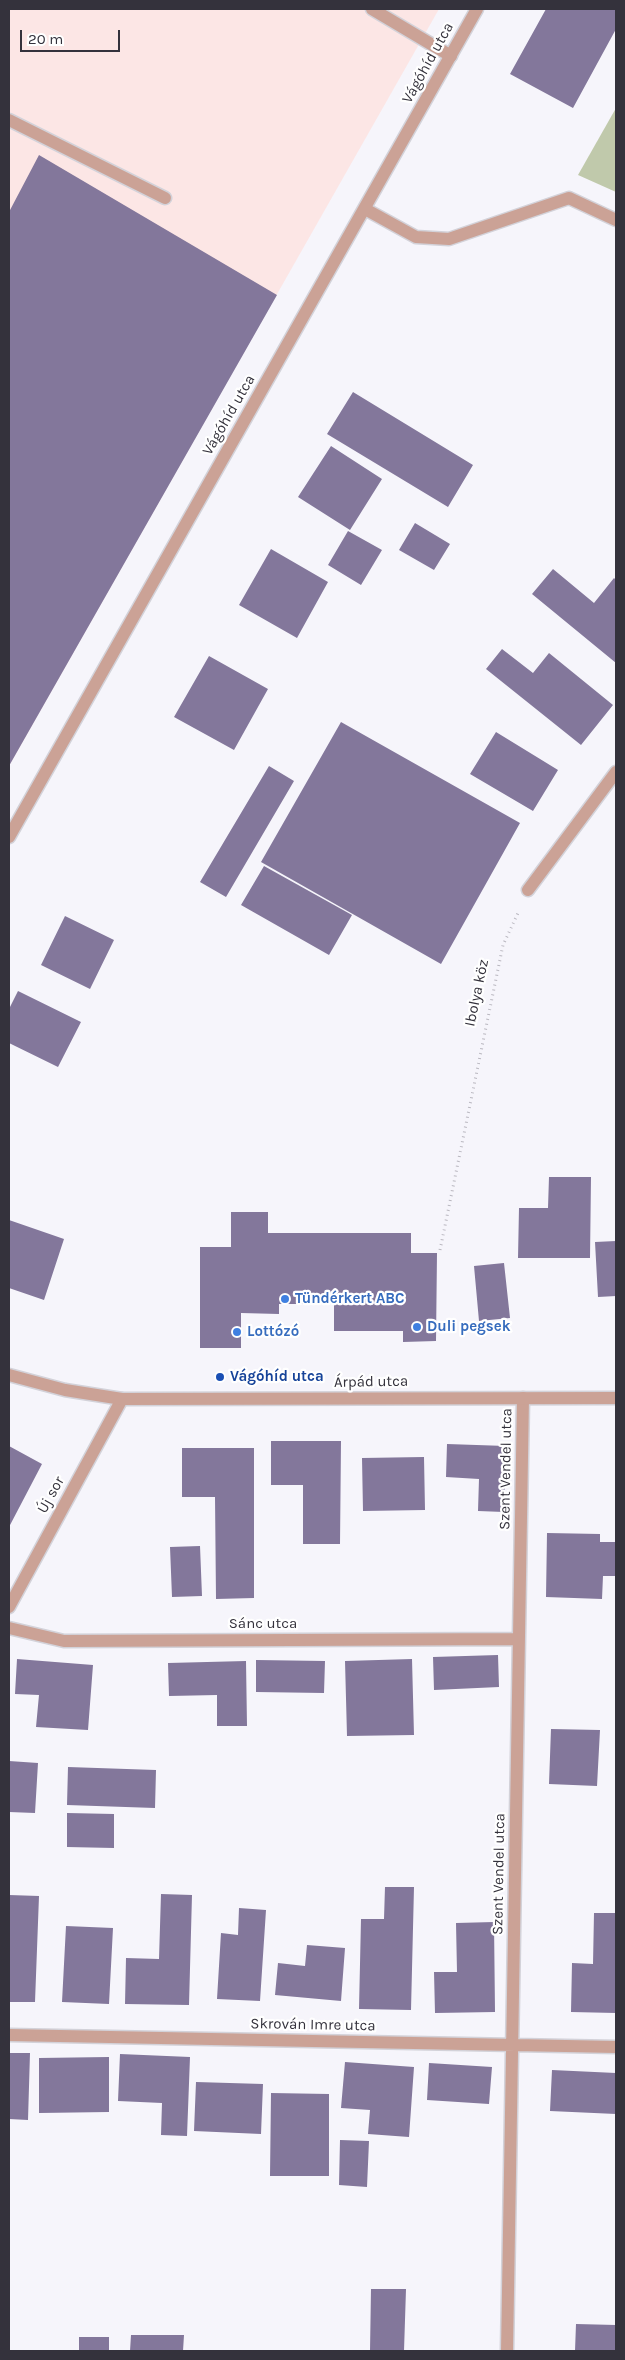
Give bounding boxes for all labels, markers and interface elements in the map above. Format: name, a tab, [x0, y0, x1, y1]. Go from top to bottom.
street label: Vágóhíd utca	[398, 19, 458, 107]
scale bar	[22, 20, 122, 52]
text: 20 m	[28, 30, 63, 48]
street label: Vágóhíd utca	[199, 372, 259, 458]
street label: Ibolya köz	[461, 958, 493, 1028]
place label: Tündérkert ABC	[295, 1290, 405, 1308]
marker: Tündérkert ABC	[279, 1293, 291, 1305]
place label: Duli pegsek	[427, 1318, 511, 1336]
marker: Duli pegsek	[411, 1321, 423, 1333]
place label: Lottózó	[247, 1323, 299, 1341]
marker: Lottózó	[231, 1326, 243, 1338]
place label: Vágóhíd utca	[230, 1368, 324, 1386]
marker: Vágóhíd utca	[214, 1371, 226, 1383]
street label: Árpád utca	[334, 1372, 408, 1392]
street label: Szent Vendel utca	[496, 1408, 516, 1530]
street label: Új sor	[34, 1473, 68, 1517]
street label: Sánc utca	[229, 1615, 297, 1633]
street label: Szent Vendel utca	[489, 1813, 509, 1935]
street label: Skrován Imre utca	[250, 2015, 376, 2035]

